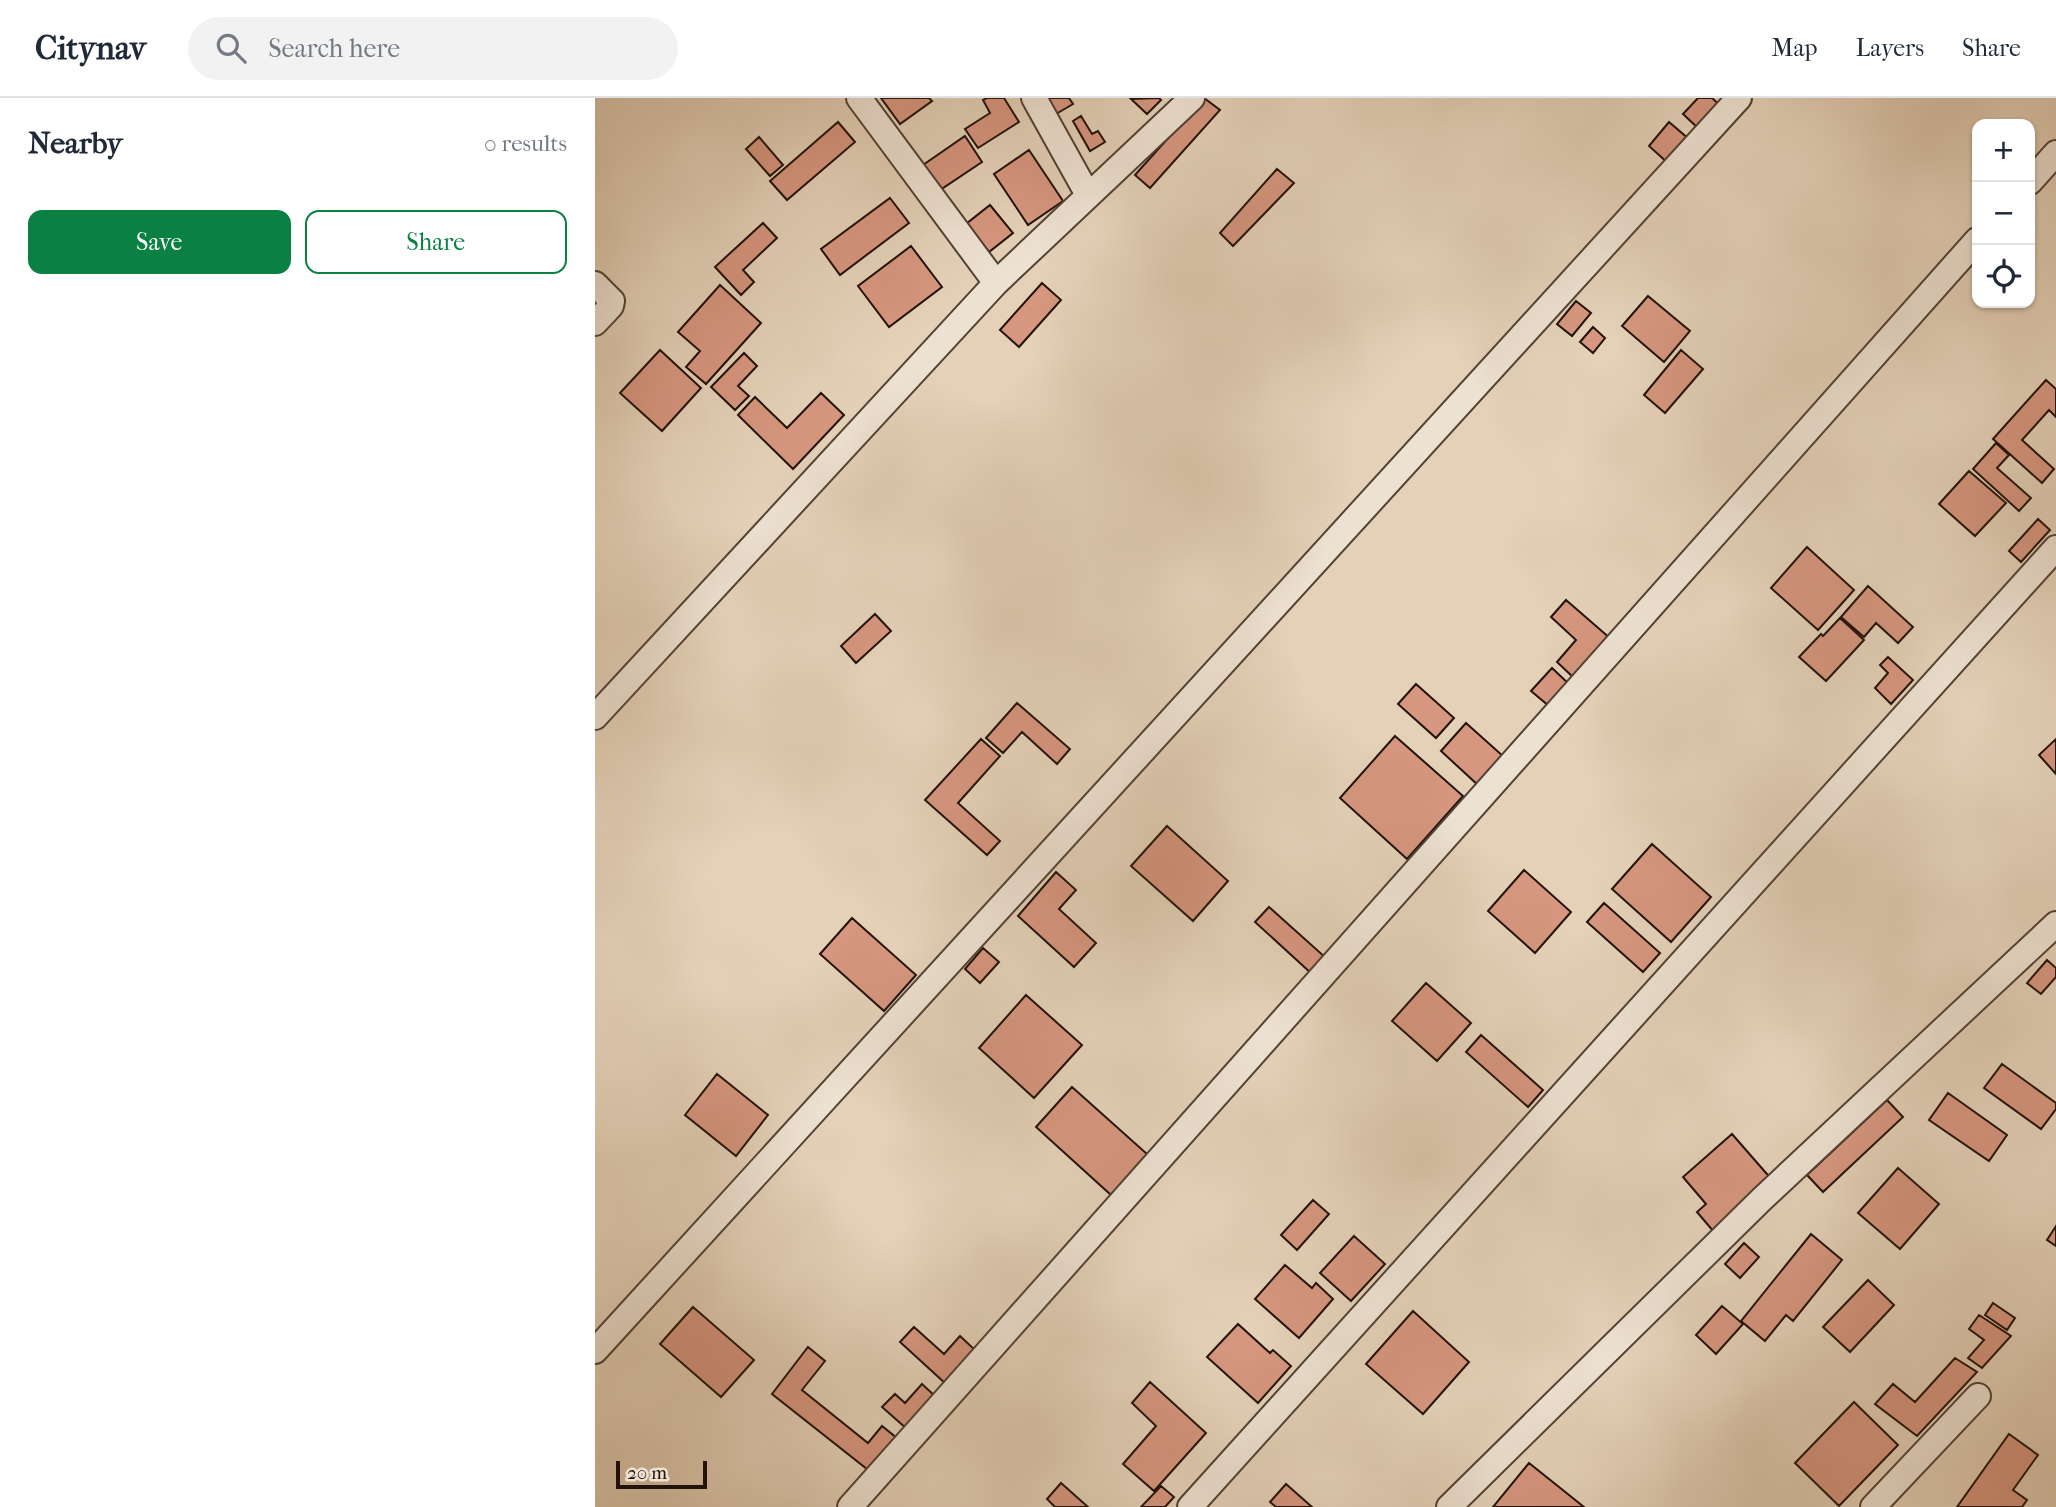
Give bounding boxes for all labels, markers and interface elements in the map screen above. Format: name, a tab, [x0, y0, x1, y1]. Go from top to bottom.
search box	[188, 17, 678, 80]
text: Citynav	[35, 29, 146, 68]
icon: search	[212, 29, 250, 67]
text: Search here	[268, 33, 400, 64]
text: Map	[1772, 34, 1818, 62]
text: Layers	[1856, 34, 1924, 62]
text: Share	[1962, 34, 2021, 62]
map controls	[1972, 119, 2035, 308]
button: +	[1972, 119, 2035, 182]
text: Nearby	[28, 126, 123, 161]
text: 0 results	[484, 130, 567, 157]
button: −	[1972, 182, 2035, 245]
button: Save	[28, 210, 291, 274]
button: Share	[305, 210, 567, 274]
button: locate	[1972, 245, 2035, 308]
scale bar	[616, 1458, 707, 1490]
text: 20 m	[627, 1462, 667, 1484]

